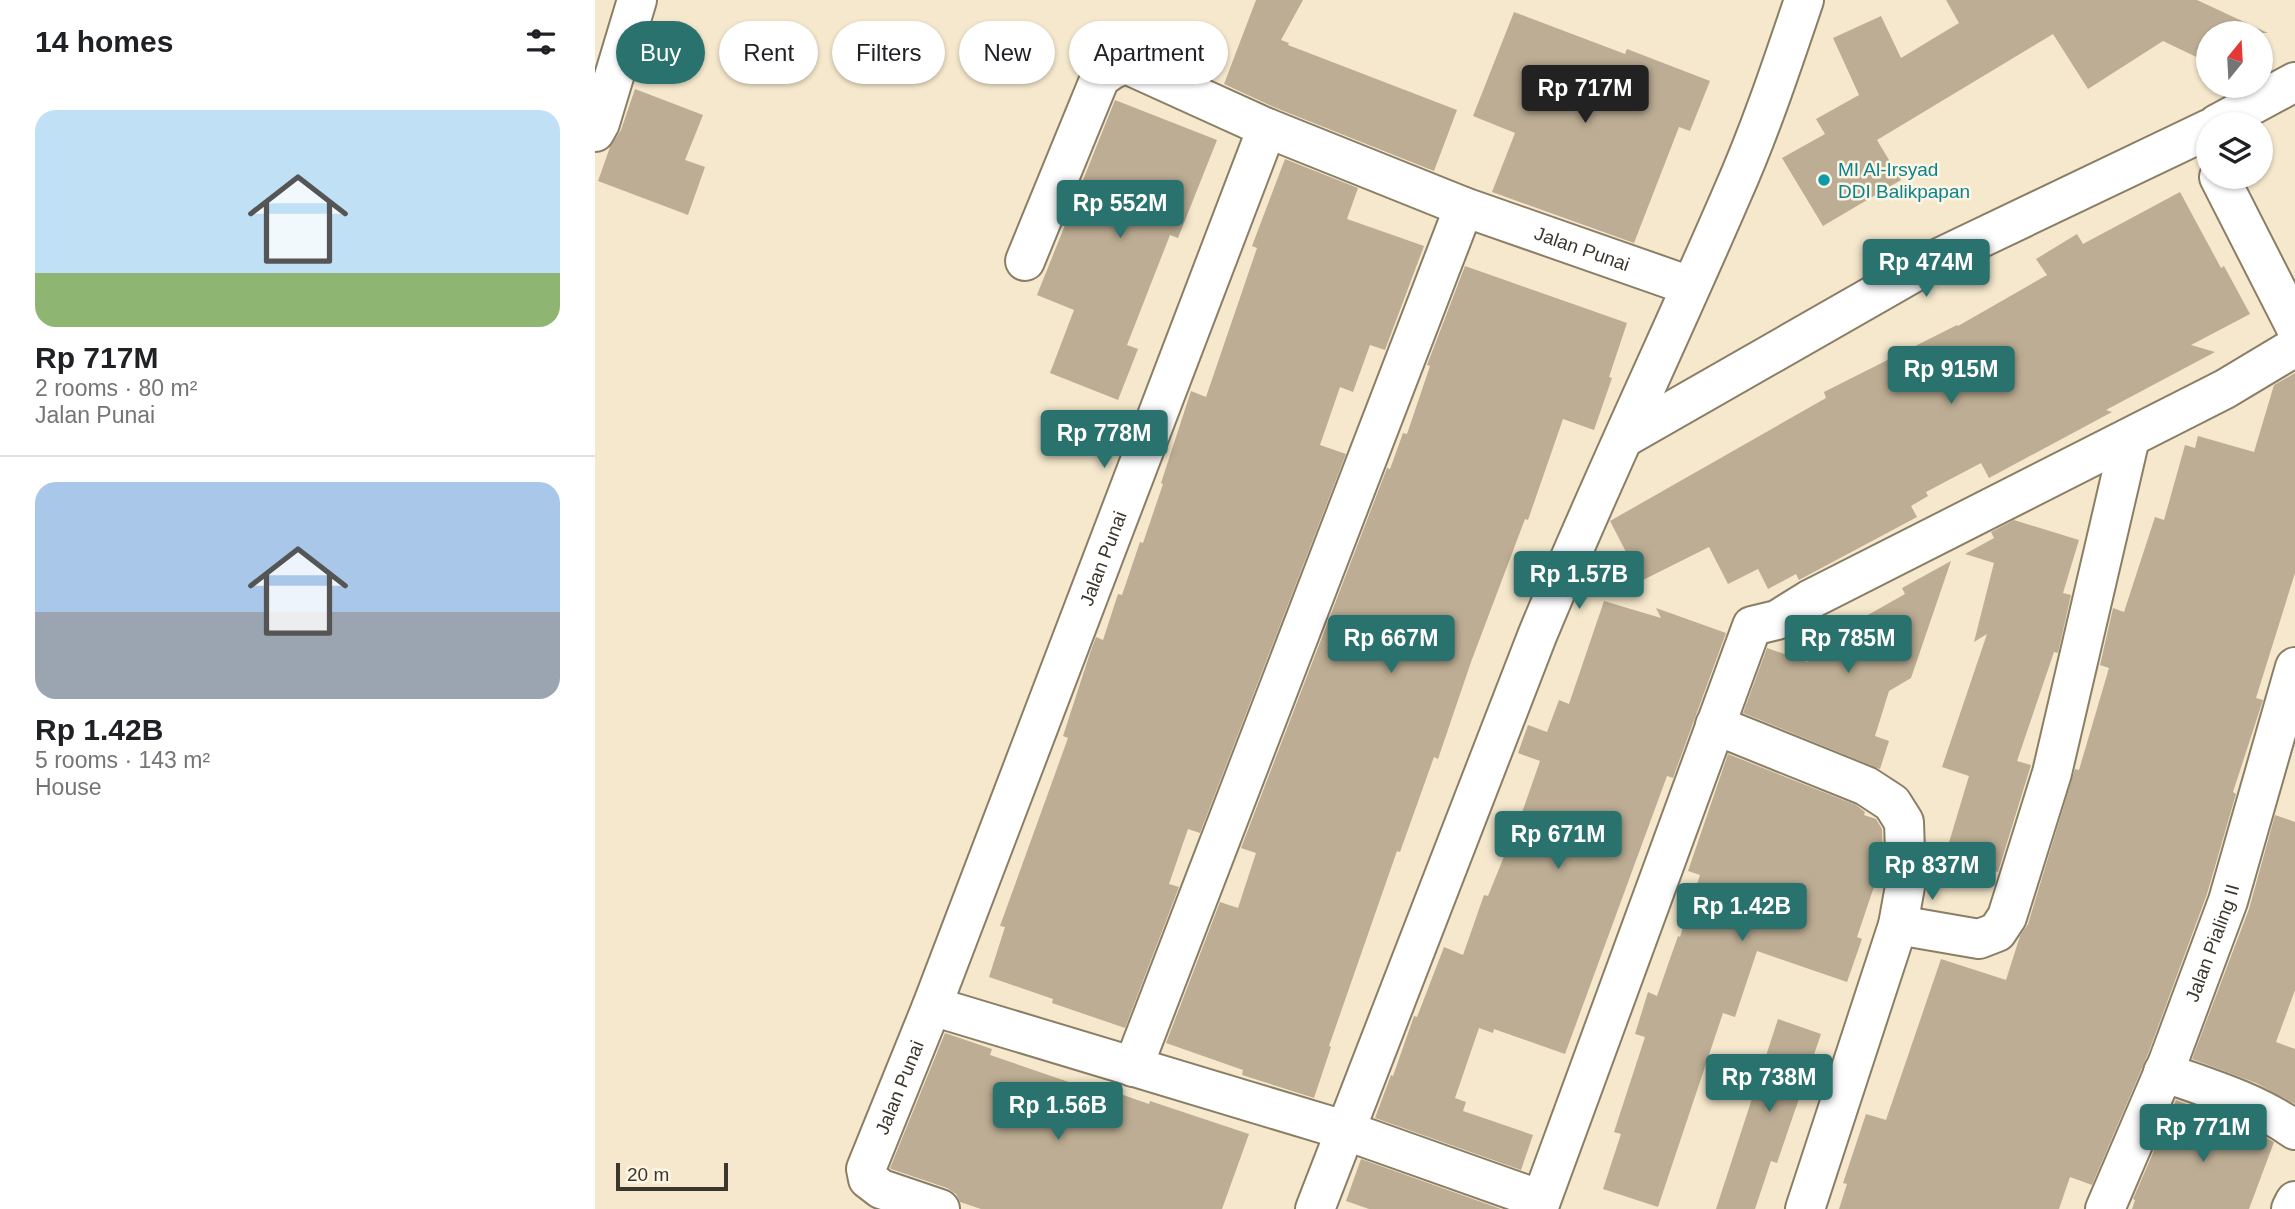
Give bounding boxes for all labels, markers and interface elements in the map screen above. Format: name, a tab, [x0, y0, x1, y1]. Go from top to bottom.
chip: Buy	[616, 21, 705, 84]
chip: Rent	[719, 21, 818, 84]
chip: Filters	[832, 21, 945, 84]
chip: New	[959, 21, 1055, 84]
chip: Apartment	[1069, 21, 1228, 84]
north arrow	[2196, 21, 2273, 98]
map controls	[2196, 21, 2273, 189]
icon: filters	[522, 23, 560, 61]
text: 14 homes	[35, 25, 173, 58]
pin: Rp 717M	[1520, 66, 1650, 125]
text: Rp 717M	[1538, 75, 1632, 101]
button: layers	[2196, 112, 2273, 189]
icon: home	[235, 156, 361, 282]
place label: MI Al-Irsyad DDI Balikpapan	[1838, 159, 1970, 202]
marker: MI Al-Irsyad DDI Balikpapan	[1816, 172, 1832, 188]
pin: Rp 552M	[1055, 180, 1185, 240]
text: Rp 552M	[1073, 190, 1167, 216]
street label: Jalan Punai	[1532, 222, 1633, 275]
pin: Rp 474M	[1861, 240, 1991, 299]
text: Rp 474M	[1879, 249, 1973, 275]
text: Rp 717M	[35, 341, 158, 374]
pin: Rp 915M	[1886, 346, 2016, 406]
text: Rp 915M	[1904, 356, 1998, 382]
text: 2 rooms · 80 m²	[35, 375, 197, 401]
text: Jalan Punai	[35, 402, 155, 428]
pin: Rp 778M	[1039, 410, 1169, 470]
text: Rp 778M	[1057, 420, 1151, 446]
street label: Jalan Punai	[1075, 508, 1130, 608]
icon: home	[235, 528, 361, 654]
pin: Rp 1.57B	[1507, 552, 1651, 611]
text: Rp 1.57B	[1530, 561, 1628, 587]
pin: Rp 667M	[1326, 616, 1456, 675]
pin: Rp 785M	[1783, 616, 1913, 675]
text: Rp 667M	[1344, 625, 1438, 651]
text: Rp 785M	[1801, 625, 1895, 651]
text: Rp 1.42B	[35, 713, 163, 746]
text: 5 rooms · 143 m²	[35, 747, 210, 773]
text: House	[35, 774, 101, 800]
pin: Rp 671M	[1493, 812, 1623, 871]
text: Rp 671M	[1511, 821, 1605, 847]
pin: Rp 837M	[1867, 842, 1997, 902]
text: Rp 837M	[1885, 852, 1979, 878]
street label: Jalan Pialing II	[2181, 882, 2243, 1005]
pin: Rp 1.42B	[1670, 884, 1814, 943]
text: Rp 1.42B	[1693, 893, 1791, 919]
street label: Jalan Punai	[871, 1037, 927, 1137]
pin: Rp 738M	[1704, 1054, 1834, 1114]
text: Rp 738M	[1722, 1064, 1816, 1090]
pin: Rp 1.56B	[986, 1082, 1130, 1142]
text: Rp 1.56B	[1009, 1092, 1107, 1118]
pin: Rp 771M	[2138, 1104, 2268, 1164]
text: Rp 771M	[2156, 1114, 2250, 1140]
scale bar	[616, 1160, 728, 1192]
text: 20 m	[627, 1164, 669, 1185]

